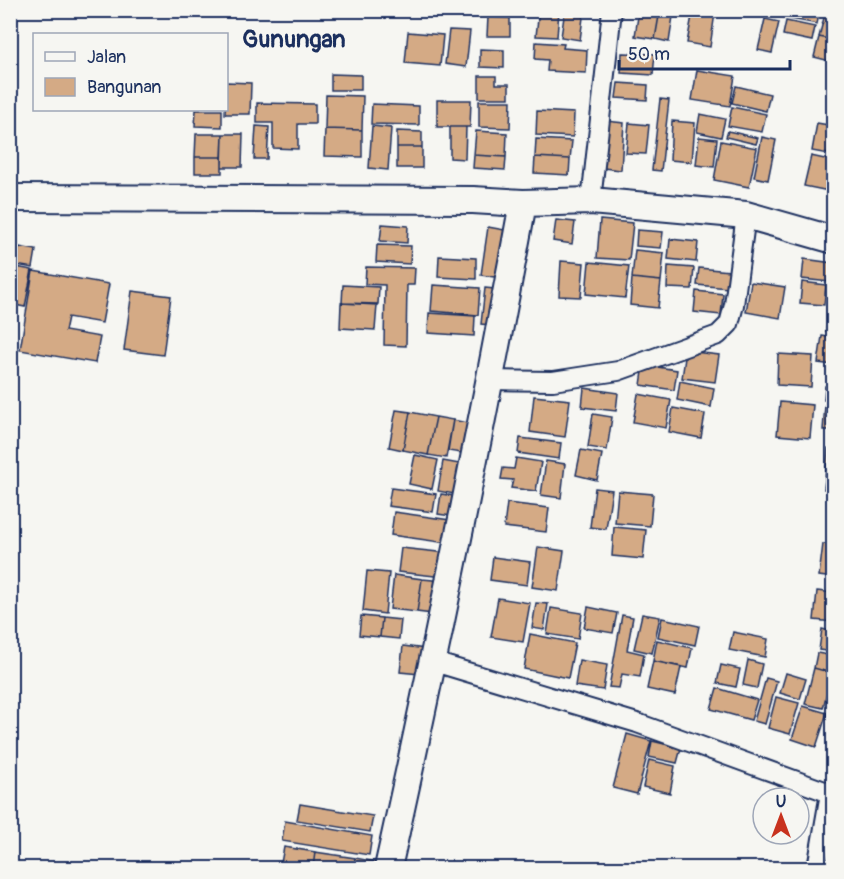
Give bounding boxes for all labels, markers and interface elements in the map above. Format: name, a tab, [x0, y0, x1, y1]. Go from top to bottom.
district label: Gunungan	[242, 25, 346, 54]
legend	[33, 33, 228, 111]
scale bar	[619, 33, 790, 71]
text: 50 m	[628, 43, 670, 66]
text: Jalan	[87, 46, 126, 69]
text: Bangunan	[87, 76, 162, 99]
north arrow	[751, 786, 811, 846]
text: U	[776, 792, 787, 812]

